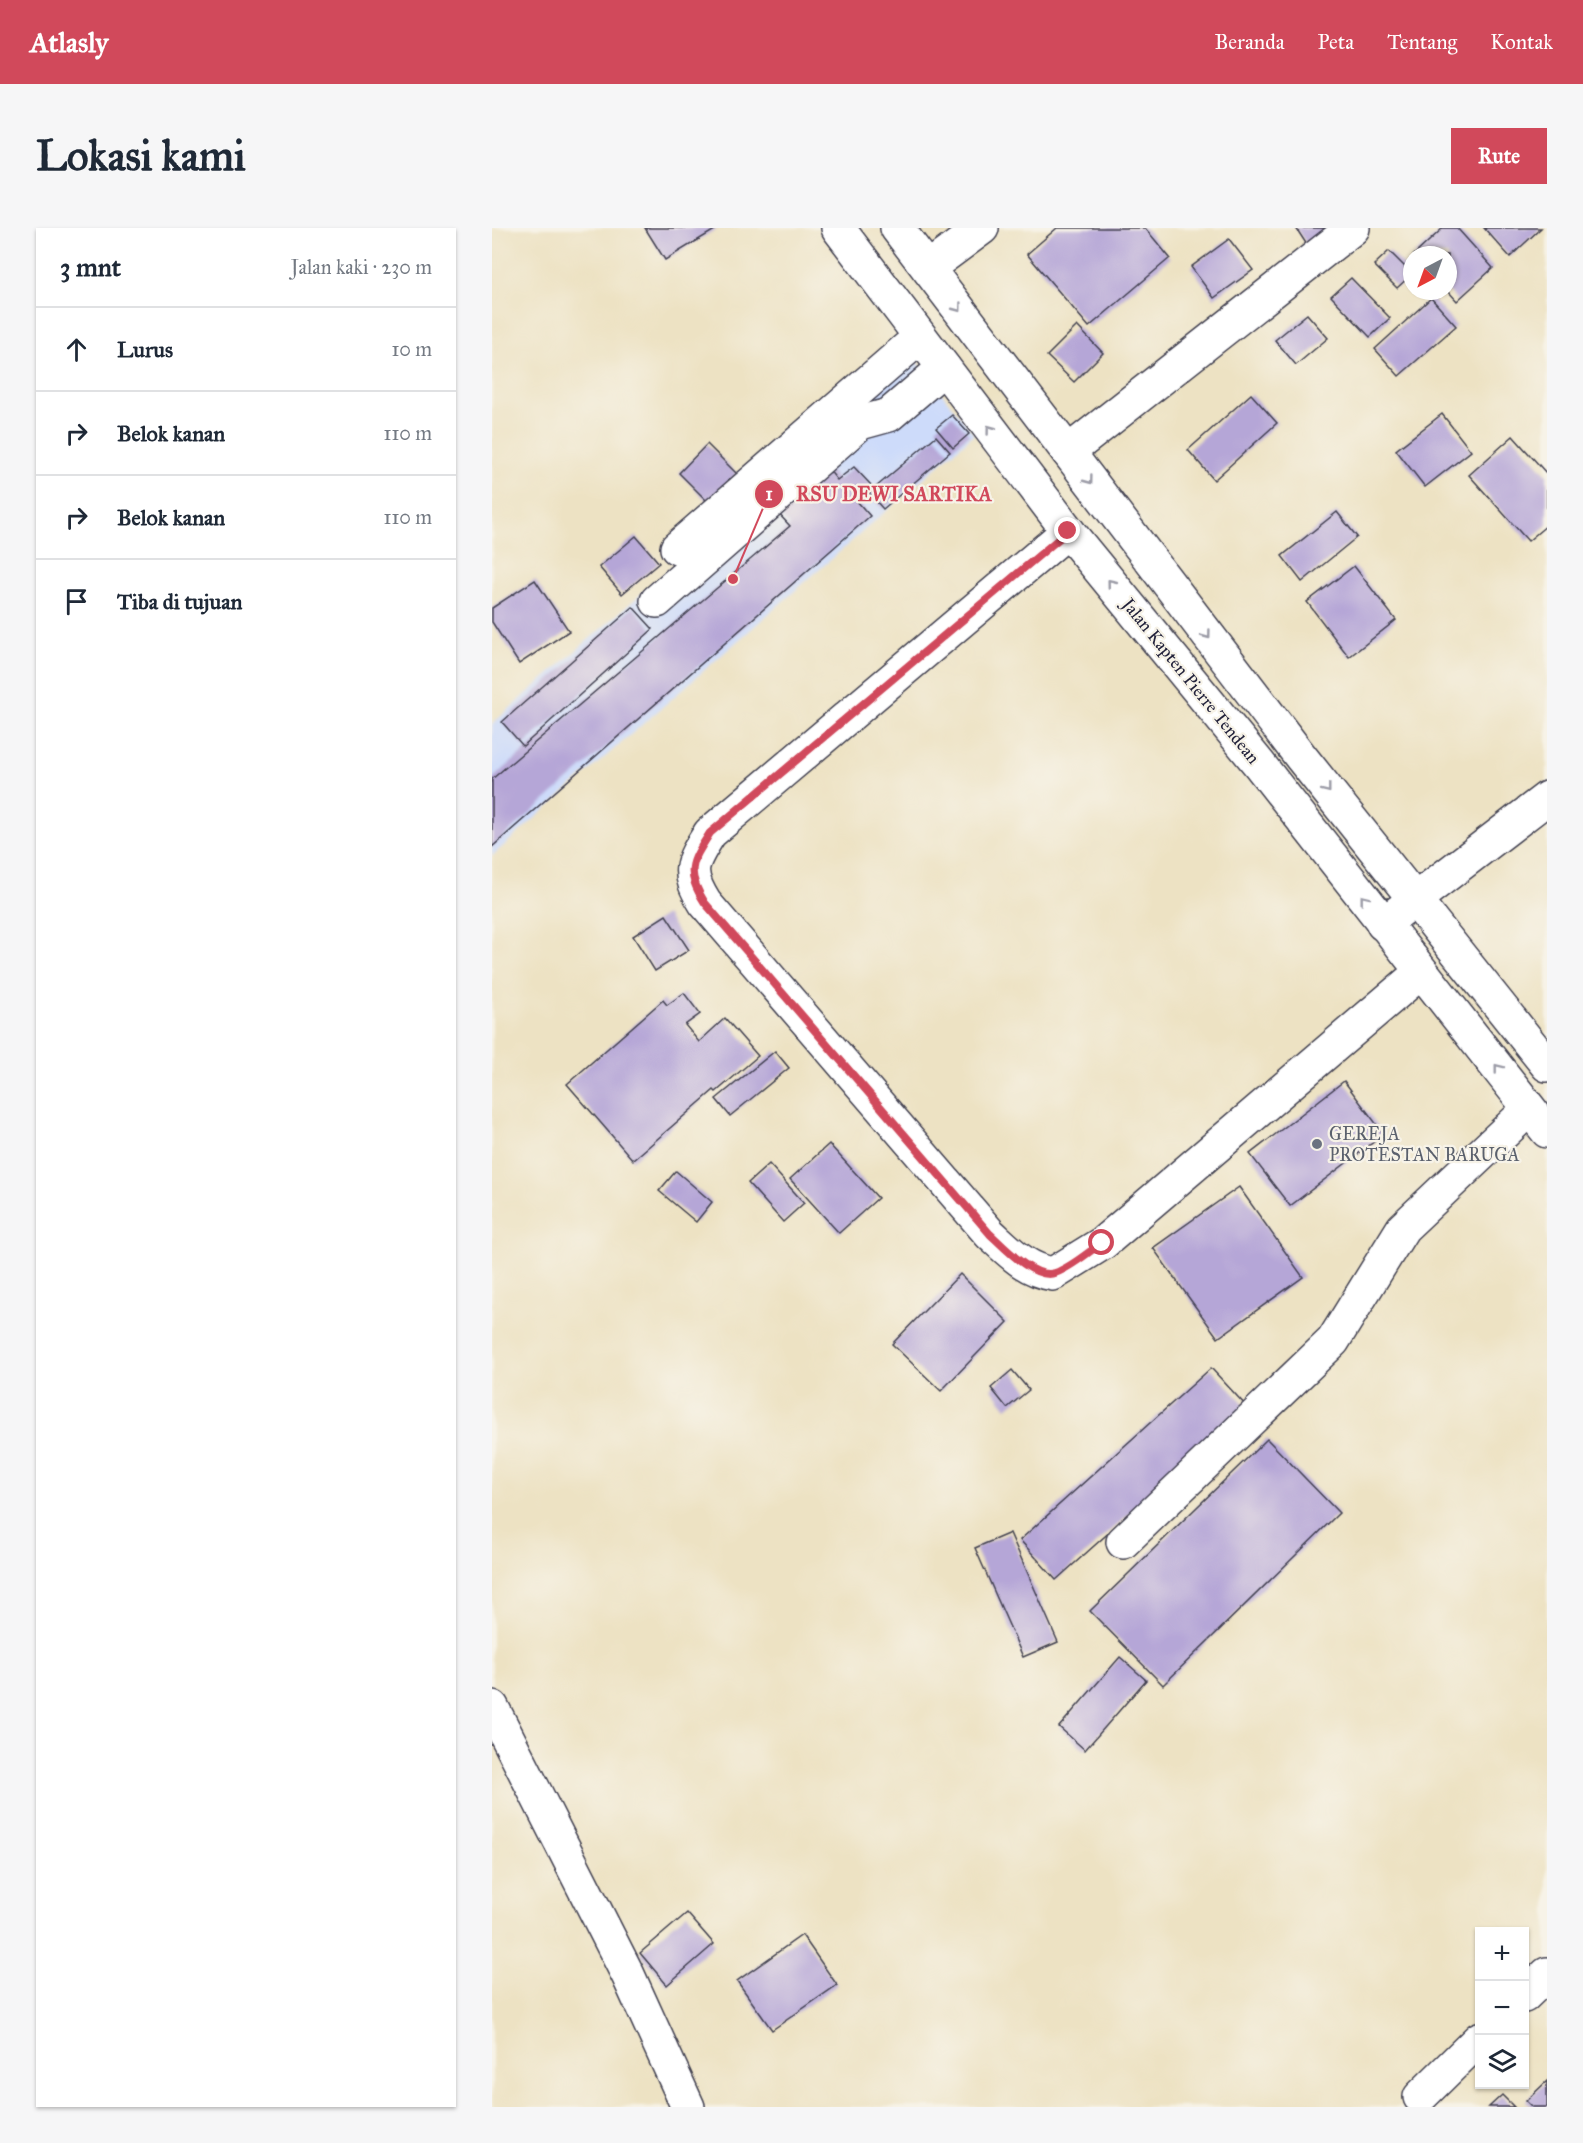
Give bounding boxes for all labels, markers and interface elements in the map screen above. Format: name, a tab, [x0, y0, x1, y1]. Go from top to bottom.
text: Atlasly	[30, 25, 108, 60]
text: Beranda	[1214, 29, 1285, 55]
text: Peta	[1318, 29, 1354, 55]
text: Tentang	[1387, 29, 1457, 55]
text: Kontak	[1490, 29, 1553, 55]
button: Rute	[1451, 128, 1547, 184]
text: Lokasi kami	[36, 130, 246, 182]
north arrow	[1403, 246, 1457, 300]
text: 3 mnt	[60, 251, 121, 283]
text: Jalan kaki · 230 m	[291, 255, 432, 279]
one-way arrow	[951, 301, 962, 312]
icon: ahead	[60, 333, 93, 366]
text: Lurus	[117, 336, 173, 363]
text: 10 m	[391, 337, 432, 361]
icon: right	[60, 417, 93, 450]
text: Belok kanan	[117, 420, 225, 447]
text: 110 m	[384, 421, 432, 445]
one-way arrow	[987, 425, 998, 436]
one-way arrow	[1081, 473, 1092, 484]
callout: RSU DEWI SARTIKA	[754, 475, 1004, 513]
text: RSU DEWI SARTIKA	[796, 482, 992, 506]
text: 1	[765, 483, 773, 505]
icon: right	[60, 501, 93, 534]
text: Belok kanan	[117, 504, 225, 531]
text: 110 m	[384, 505, 432, 529]
route end	[1054, 517, 1080, 543]
one-way arrow	[1107, 579, 1118, 590]
icon: arrive	[60, 585, 93, 618]
text: Tiba di tujuan	[117, 588, 242, 615]
street label: Jalan Kapten Pierre Tendean	[1115, 592, 1265, 769]
one-way arrow	[1200, 628, 1211, 639]
one-way arrow	[1319, 782, 1330, 793]
one-way arrow	[1360, 895, 1371, 906]
one-way arrow	[1494, 1064, 1505, 1075]
place label: GEREJA PROTESTAN BARUGA	[1329, 1123, 1520, 1166]
marker: GEREJA PROTESTAN BARUGA	[1310, 1137, 1324, 1151]
route start	[1088, 1229, 1114, 1255]
map controls	[1475, 1927, 1529, 2089]
button: +	[1475, 1927, 1529, 1981]
button: −	[1475, 1981, 1529, 2035]
button: layers	[1475, 2035, 1529, 2089]

